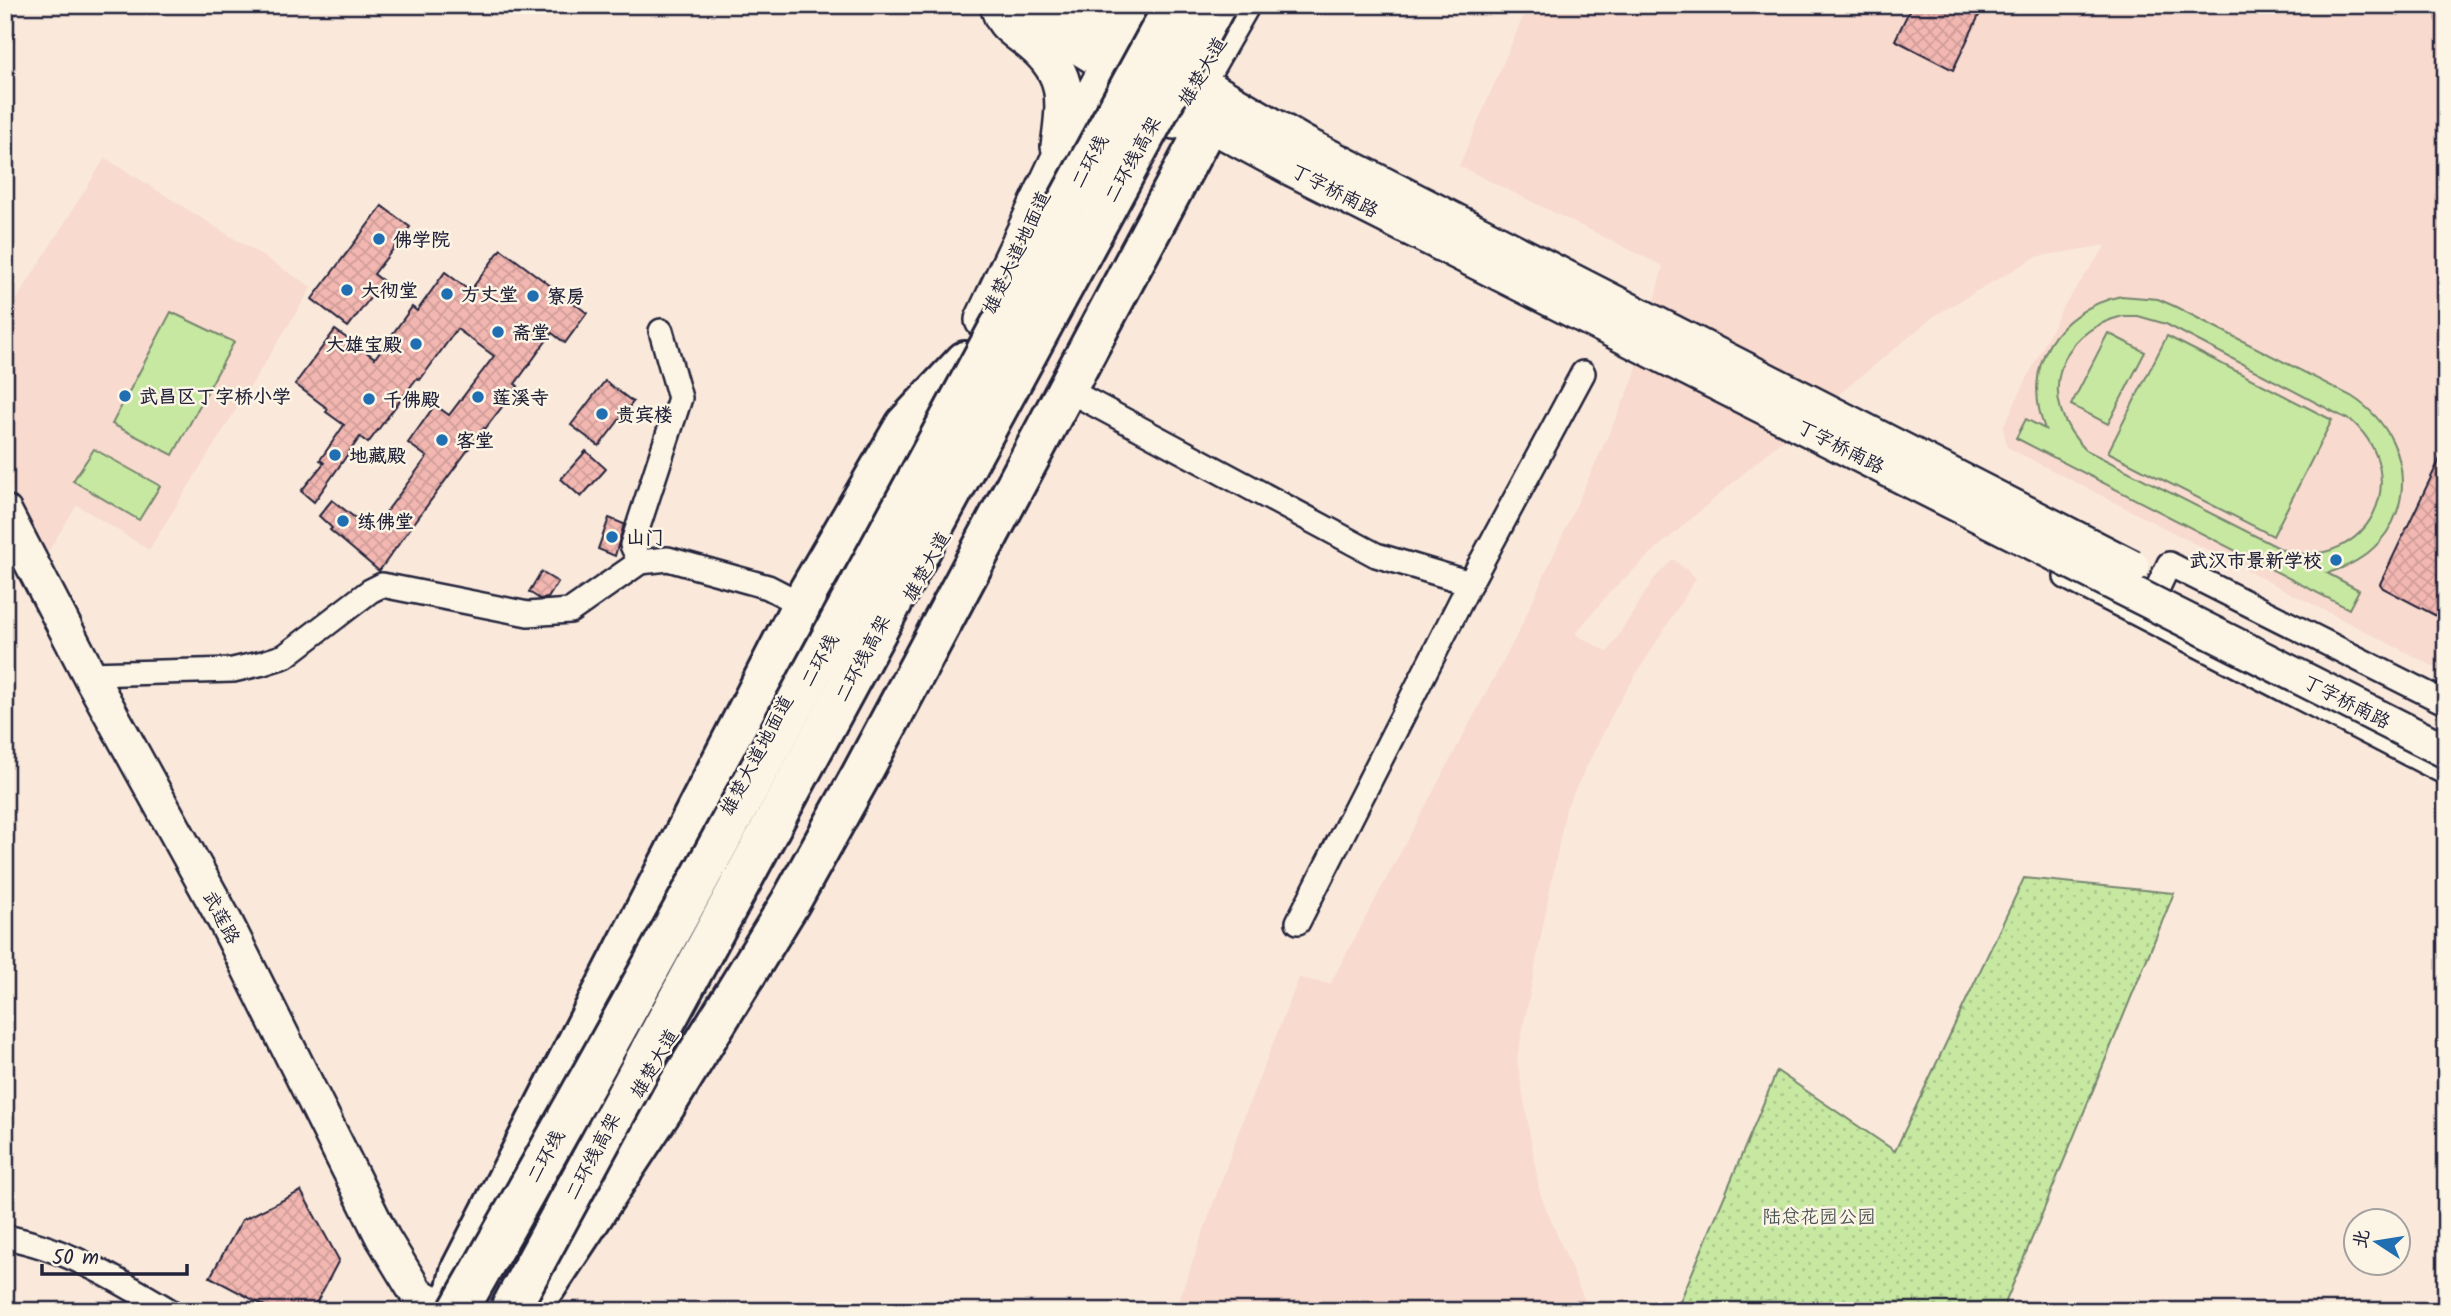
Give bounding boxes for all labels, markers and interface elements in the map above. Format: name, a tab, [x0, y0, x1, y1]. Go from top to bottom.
street label: 雄楚大道	[1172, 32, 1236, 112]
street label: 二环线高架	[1098, 111, 1170, 209]
street label: 二环线	[1064, 130, 1117, 194]
street label: 丁字桥南路	[1285, 157, 1383, 227]
street label: 雄楚大道地面道	[976, 186, 1060, 319]
place label: 佛学院	[393, 226, 450, 256]
marker: 佛学院	[371, 231, 387, 247]
place label: 大彻堂	[361, 277, 418, 307]
place label: 方丈堂	[461, 281, 518, 311]
marker: 大彻堂	[339, 282, 355, 298]
place label: 寮房	[547, 283, 585, 313]
marker: 方丈堂	[439, 286, 455, 302]
marker: 寮房	[525, 288, 541, 304]
place label: 斋堂	[512, 319, 550, 349]
marker: 斋堂	[490, 324, 506, 340]
place label: 大雄宝殿	[326, 331, 402, 361]
marker: 大雄宝殿	[408, 336, 424, 352]
place label: 武昌区丁字桥小学	[139, 383, 291, 413]
place label: 莲溪寺	[492, 384, 549, 414]
place label: 千佛殿	[383, 386, 440, 416]
marker: 武昌区丁字桥小学	[117, 388, 133, 404]
marker: 莲溪寺	[470, 389, 486, 405]
marker: 千佛殿	[361, 391, 377, 407]
place label: 贵宾楼	[616, 401, 673, 431]
marker: 贵宾楼	[594, 406, 610, 422]
street label: 丁字桥南路	[1791, 413, 1889, 483]
place label: 客堂	[456, 427, 494, 457]
marker: 客堂	[434, 432, 450, 448]
place label: 地藏殿	[349, 442, 406, 472]
marker: 地藏殿	[327, 447, 343, 463]
place label: 练佛堂	[357, 508, 414, 538]
marker: 练佛堂	[335, 513, 351, 529]
place label: 山门	[626, 524, 664, 554]
street label: 雄楚大道	[896, 526, 959, 607]
marker: 山门	[604, 529, 620, 545]
place label: 武汉市景新学校	[2189, 547, 2322, 577]
marker: 武汉市景新学校	[2328, 552, 2344, 568]
street label: 二环线高架	[828, 610, 899, 708]
street label: 二环线	[794, 629, 848, 693]
street label: 丁字桥南路	[2297, 668, 2395, 738]
street label: 雄楚大道地面道	[713, 690, 802, 822]
street label: 武莲路	[194, 886, 247, 950]
street label: 雄楚大道	[624, 1024, 688, 1104]
street label: 二环线高架	[558, 1108, 629, 1206]
street label: 二环线	[520, 1125, 574, 1189]
park label: 陆总花园公园	[1762, 1203, 1876, 1233]
north arrow	[2342, 1208, 2412, 1278]
text: 北	[2346, 1226, 2379, 1251]
scale bar	[42, 1232, 187, 1276]
text: 50 m	[52, 1242, 99, 1275]

